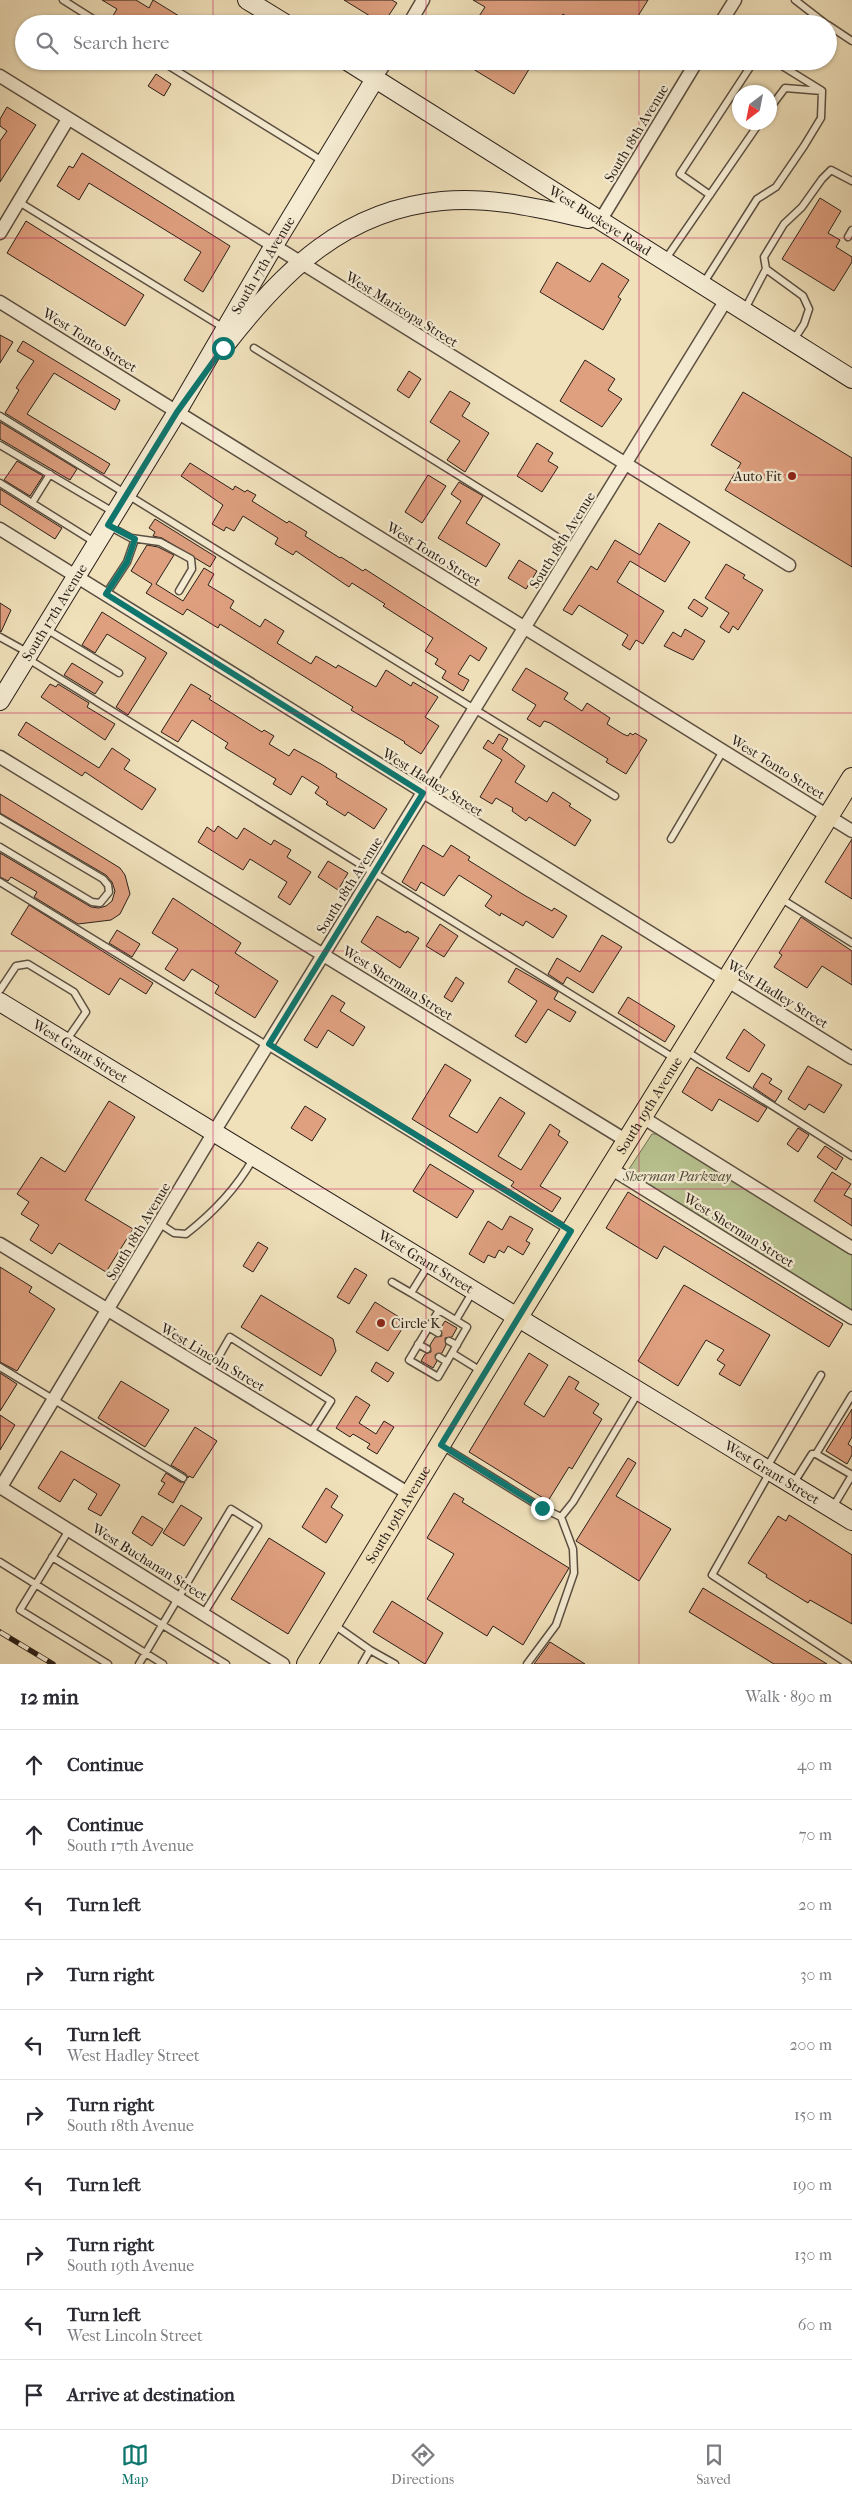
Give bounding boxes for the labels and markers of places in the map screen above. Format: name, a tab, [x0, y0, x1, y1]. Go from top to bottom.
place label: Auto Fit	[733, 468, 782, 485]
marker: Auto Fit	[786, 470, 798, 482]
place label: Circle K	[391, 1315, 441, 1332]
marker: Circle K	[375, 1317, 387, 1329]

